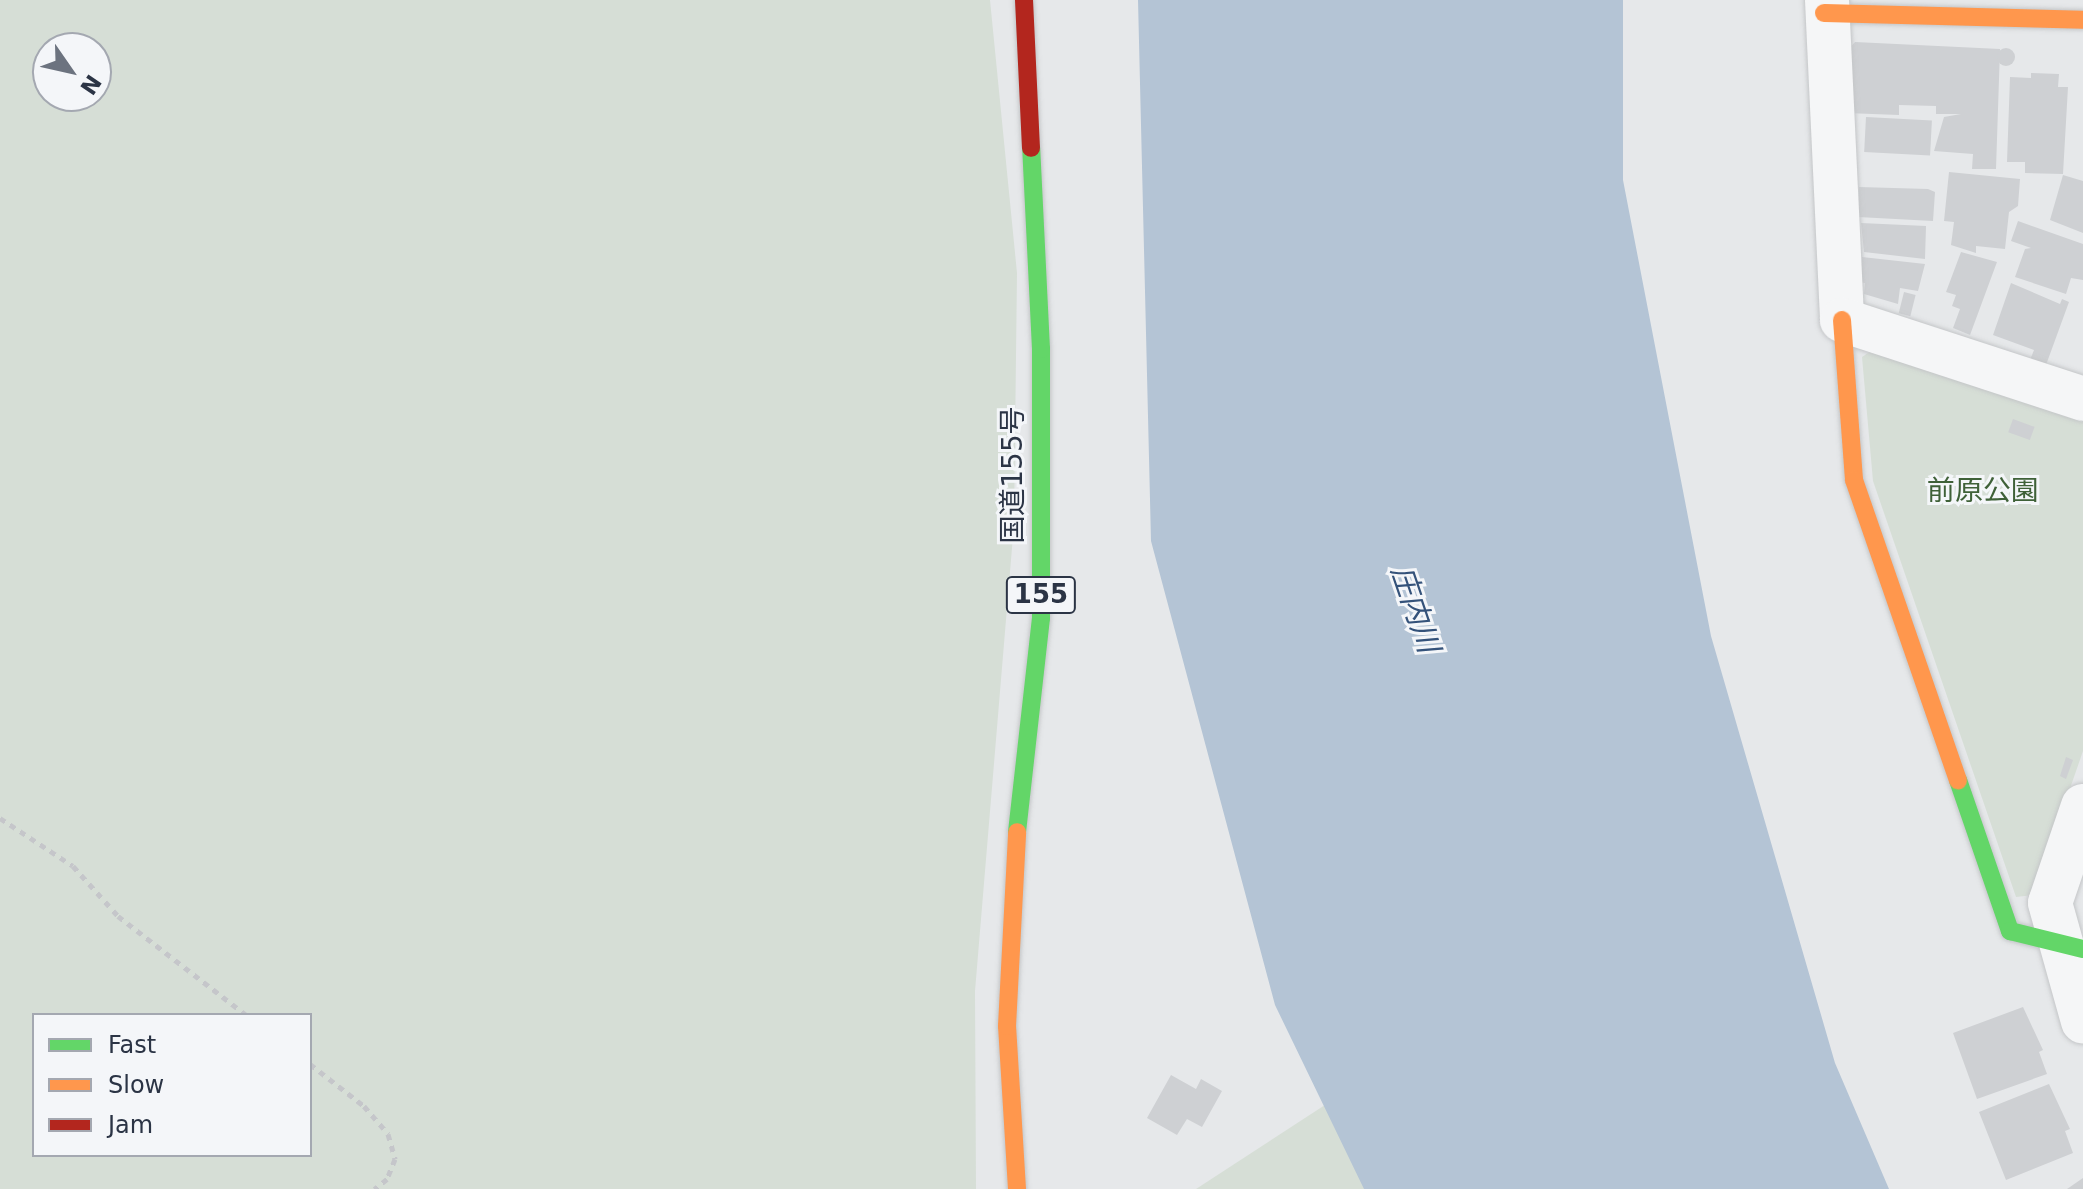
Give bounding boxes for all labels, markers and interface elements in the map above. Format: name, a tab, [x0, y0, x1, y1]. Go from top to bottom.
north arrow	[32, 32, 112, 112]
text: N	[75, 70, 106, 99]
street label: 国道155号	[996, 406, 1030, 544]
park label: 前原公園	[1927, 474, 2039, 508]
water label: 庄内川	[1383, 561, 1447, 657]
road number: 155	[1005, 573, 1077, 617]
legend	[32, 1013, 312, 1157]
text: Fast	[108, 1031, 156, 1059]
text: Slow	[108, 1071, 164, 1099]
text: Jam	[108, 1111, 153, 1139]

